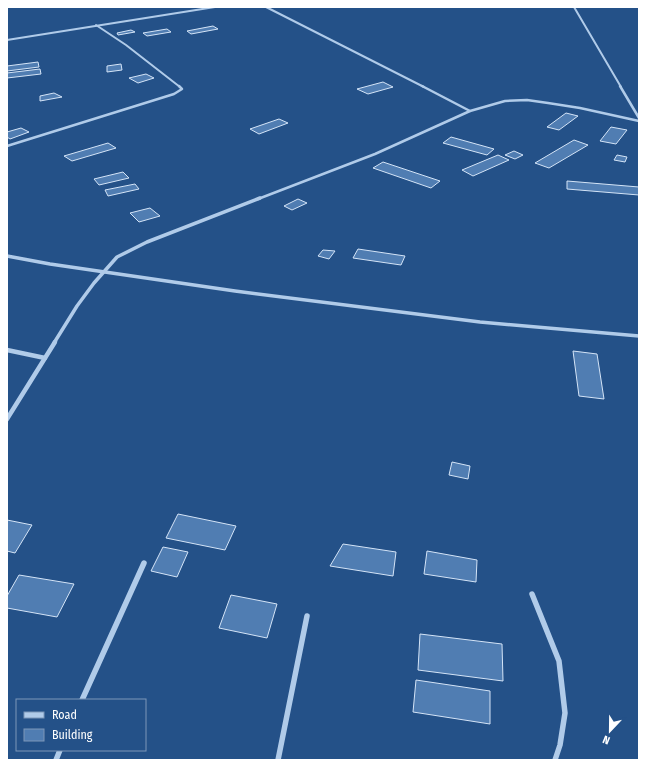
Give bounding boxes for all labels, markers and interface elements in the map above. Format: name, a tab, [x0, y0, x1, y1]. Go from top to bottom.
legend	[16, 699, 146, 751]
text: Road	[52, 708, 77, 722]
north arrow	[590, 711, 630, 751]
text: Building	[52, 728, 93, 742]
text: N	[601, 733, 612, 747]

